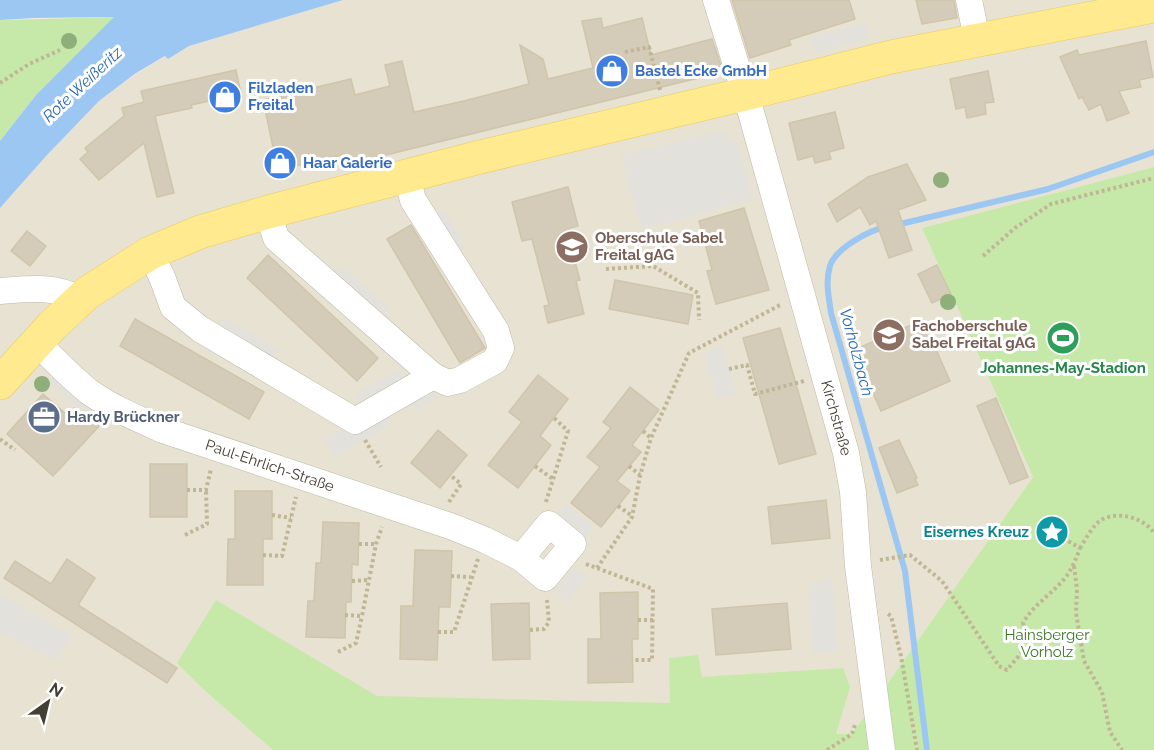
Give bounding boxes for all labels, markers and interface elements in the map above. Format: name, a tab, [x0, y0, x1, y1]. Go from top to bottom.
water label: Rote Weißeritz	[39, 43, 126, 126]
shop icon: Bastel Ecke GmbH	[594, 53, 630, 89]
place label: Bastel Ecke GmbH	[635, 62, 767, 80]
shop icon: Filzladen Freital	[207, 79, 243, 115]
place label: Filzladen Freital	[248, 79, 314, 114]
shop icon: Haar Galerie	[262, 145, 298, 181]
place label: Haar Galerie	[303, 154, 392, 172]
school or university icon: Oberschule Sabel Freital gAG	[554, 229, 590, 265]
place label: Oberschule Sabel Freital gAG	[595, 229, 723, 264]
water label: Vorholzbach	[836, 306, 877, 398]
school or university icon: Fachoberschule Sabel Freital gAG	[871, 317, 907, 353]
place label: Fachoberschule Sabel Freital gAG	[912, 317, 1035, 352]
sports icon: Johannes-May-Stadion	[1045, 320, 1081, 356]
place label: Johannes-May-Stadion	[980, 359, 1146, 377]
street label: Kirchstraße	[817, 378, 855, 458]
office icon: Hardy Brückner	[26, 399, 62, 435]
place label: Hardy Brückner	[67, 408, 180, 426]
street label: Paul-Ehrlich-Straße	[203, 436, 337, 496]
place icon: Eisernes Kreuz	[1034, 514, 1070, 550]
place label: Eisernes Kreuz	[924, 523, 1029, 541]
park label: Hainsberger Vorholz	[1005, 626, 1090, 661]
north arrow	[18, 672, 78, 732]
text: N	[46, 679, 66, 701]

